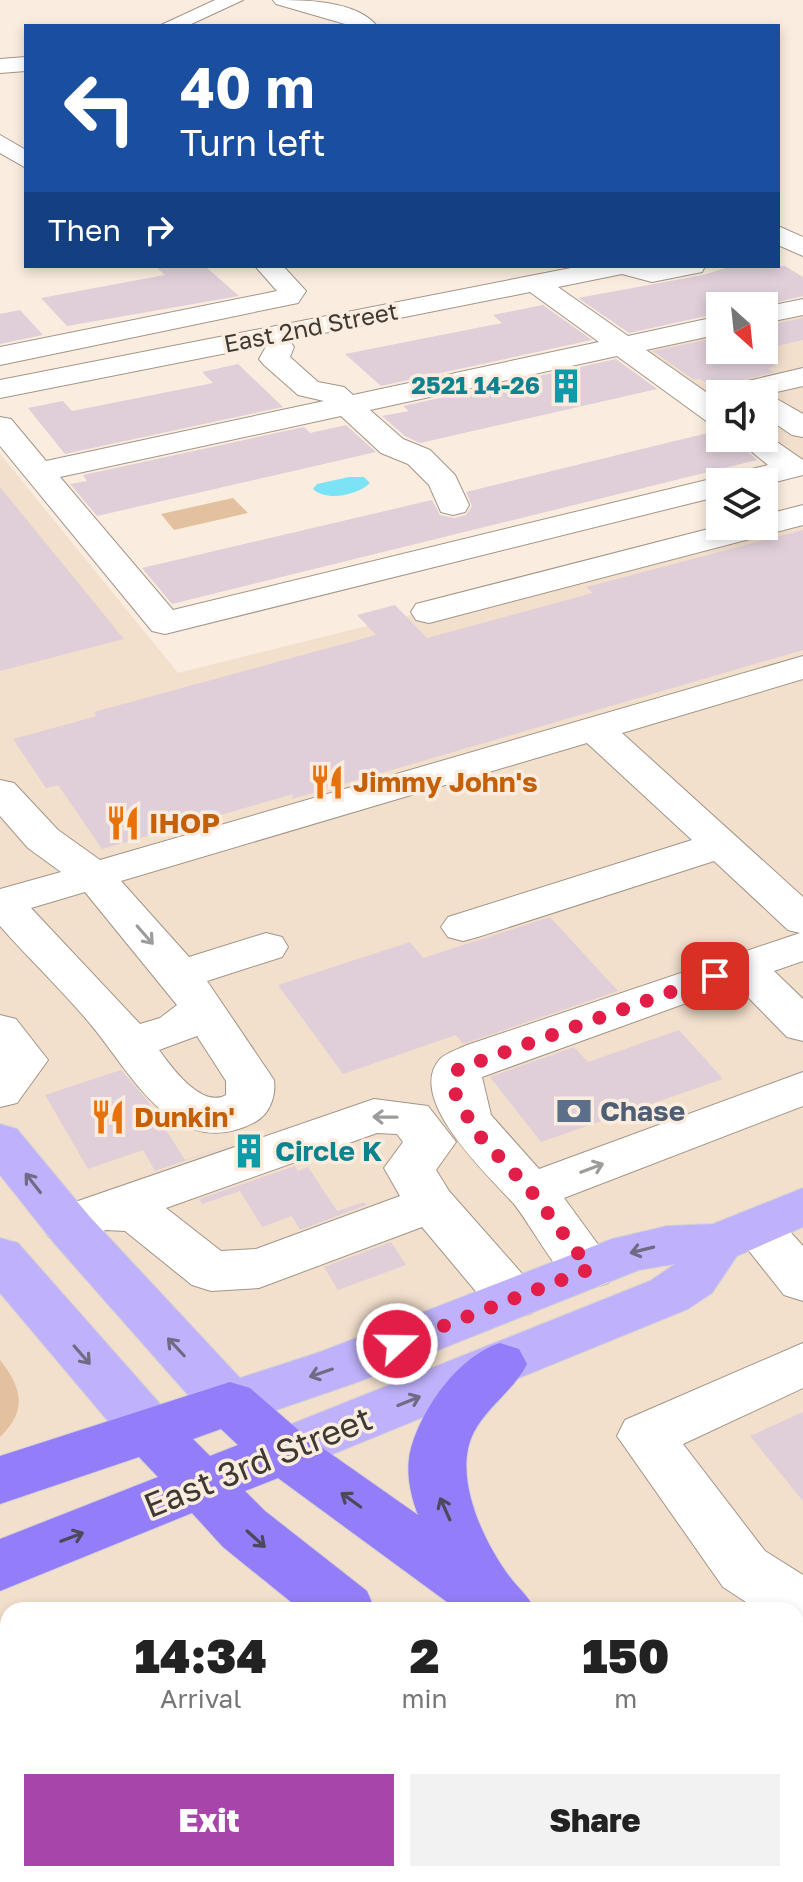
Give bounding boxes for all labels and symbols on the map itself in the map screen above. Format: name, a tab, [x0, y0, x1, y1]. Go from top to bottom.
north arrow	[706, 292, 778, 364]
street label: East 2nd Street	[221, 295, 400, 358]
building icon: 2521 14-26	[547, 367, 585, 405]
place label: 2521 14-26	[411, 370, 540, 399]
restaurant icon: Jimmy John's	[308, 763, 346, 801]
place label: Jimmy John's	[353, 765, 538, 798]
restaurant icon: IHOP	[104, 804, 142, 842]
place label: IHOP	[149, 806, 220, 839]
one-way arrow	[136, 924, 154, 944]
pin	[681, 942, 749, 1010]
bank icon: Chase	[555, 1092, 593, 1130]
place label: Chase	[600, 1094, 685, 1127]
restaurant icon: Dunkin'	[89, 1098, 127, 1136]
place label: Dunkin'	[134, 1100, 235, 1133]
one-way arrow	[372, 1110, 399, 1125]
building icon: Circle K	[230, 1132, 268, 1170]
place label: Circle K	[275, 1134, 382, 1167]
one-way arrow	[579, 1160, 604, 1174]
one-way arrow	[24, 1173, 41, 1194]
one-way arrow	[629, 1244, 655, 1259]
position arrow	[355, 1302, 439, 1386]
one-way arrow	[168, 1338, 186, 1358]
one-way arrow	[73, 1344, 91, 1364]
one-way arrow	[309, 1367, 334, 1382]
one-way arrow	[396, 1393, 421, 1407]
street label: East 3rd Street	[138, 1397, 378, 1525]
one-way arrow	[340, 1492, 362, 1508]
one-way arrow	[437, 1497, 452, 1521]
one-way arrow	[60, 1529, 84, 1543]
one-way arrow	[246, 1530, 266, 1549]

